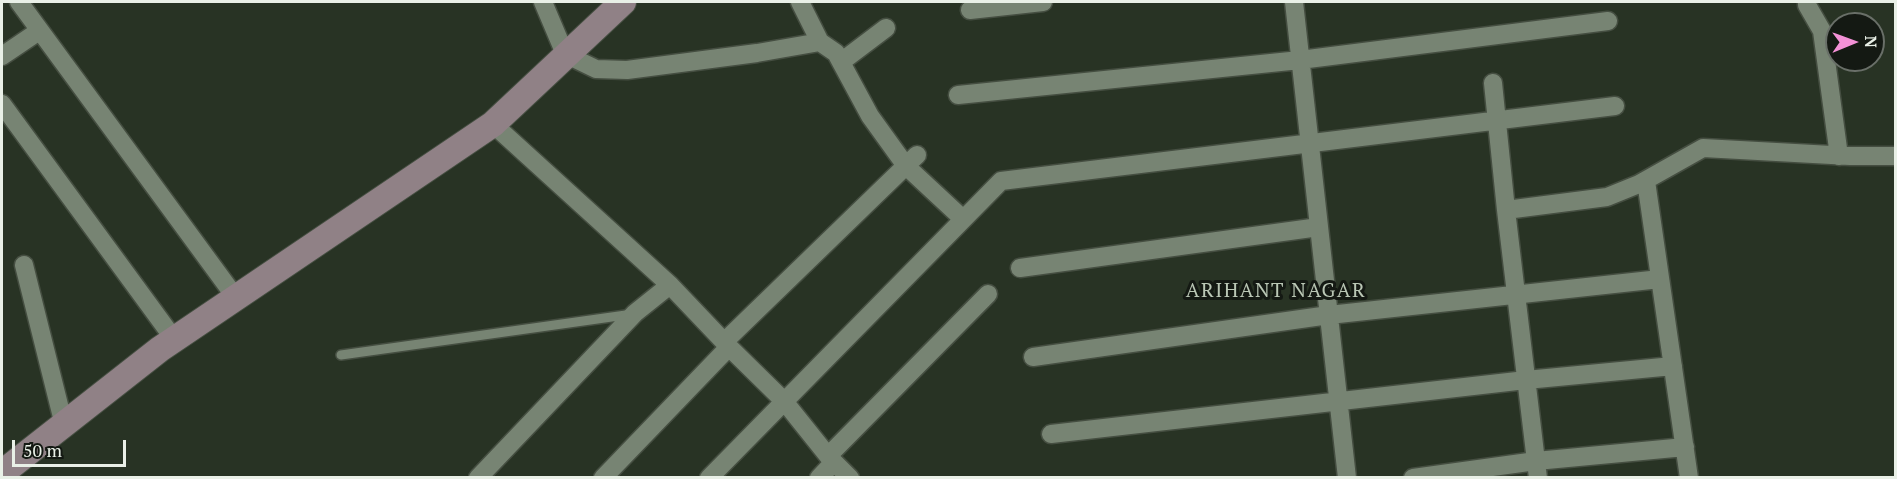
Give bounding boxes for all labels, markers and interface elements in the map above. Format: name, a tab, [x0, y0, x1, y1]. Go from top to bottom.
north arrow	[1825, 12, 1885, 72]
text: N	[1860, 35, 1882, 48]
district label: ARIHANT NAGAR	[1186, 279, 1366, 303]
scale bar	[15, 428, 129, 466]
text: 50 m	[23, 438, 62, 462]

